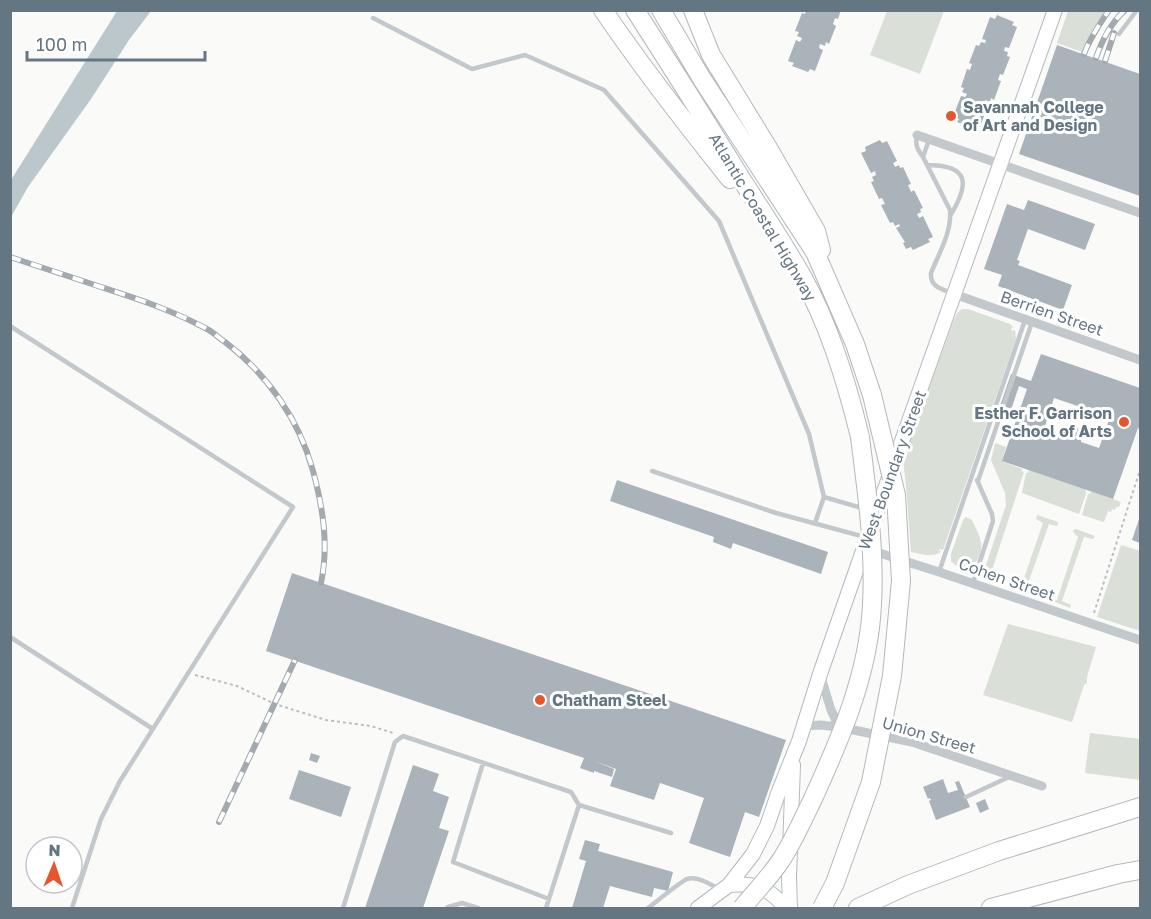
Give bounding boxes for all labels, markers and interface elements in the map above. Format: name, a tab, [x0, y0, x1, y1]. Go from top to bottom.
scale bar	[27, 24, 206, 62]
text: 100 m	[36, 33, 87, 55]
place label: Savannah College of Art and Design	[963, 97, 1104, 135]
marker: Savannah College of Art and Design	[944, 109, 958, 123]
street label: Atlantic Coastal Highway	[705, 129, 821, 305]
street label: Berrien Street	[998, 286, 1106, 340]
street label: West Boundary Street	[854, 387, 930, 553]
place label: Esther F. Garrison School of Arts	[974, 403, 1112, 441]
marker: Esther F. Garrison School of Arts	[1117, 415, 1131, 429]
street label: Cohen Street	[956, 553, 1058, 605]
place label: Chatham Steel	[552, 690, 668, 710]
marker: Chatham Steel	[533, 693, 547, 707]
street label: Union Street	[880, 712, 978, 758]
north arrow	[24, 835, 84, 895]
text: N	[48, 840, 61, 860]

